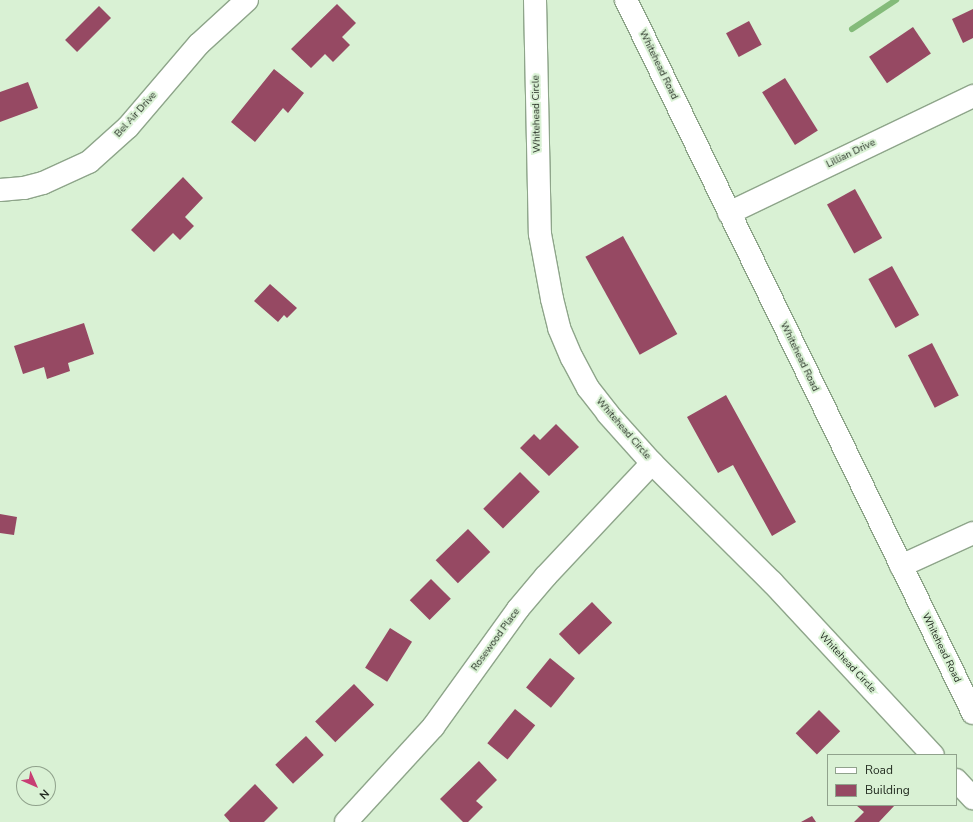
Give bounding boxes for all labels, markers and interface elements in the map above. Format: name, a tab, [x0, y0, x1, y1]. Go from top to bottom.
street label: Whitehead Road	[636, 28, 680, 102]
street label: Whitehead Circle	[530, 75, 544, 153]
street label: Bel Air Drive	[112, 90, 160, 140]
street label: Lillian Drive	[824, 137, 878, 171]
street label: Whitehead Road	[777, 320, 821, 394]
street label: Whitehead Circle	[593, 396, 653, 462]
street label: Rosewood Place	[469, 606, 523, 674]
street label: Whitehead Road	[919, 611, 963, 685]
street label: Whitehead Circle	[816, 630, 878, 696]
legend	[827, 754, 957, 806]
text: Road	[865, 762, 893, 778]
north arrow	[16, 766, 56, 806]
text: Building	[865, 782, 910, 798]
text: N	[36, 786, 52, 802]

